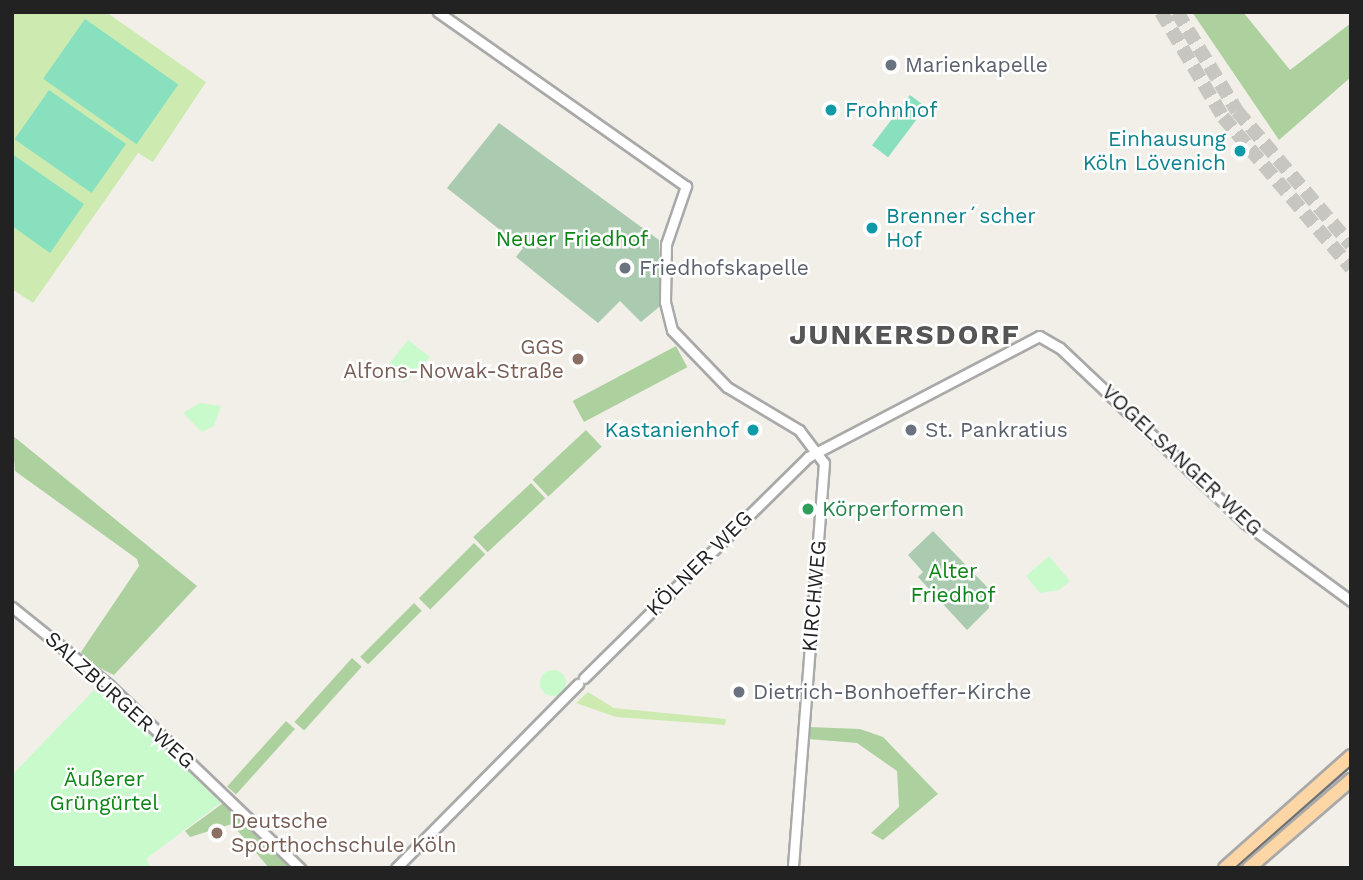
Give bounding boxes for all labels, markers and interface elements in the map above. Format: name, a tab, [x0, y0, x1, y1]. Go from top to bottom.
place label: Marienkapelle	[905, 52, 1048, 78]
marker: Marienkapelle	[883, 57, 899, 73]
place label: Frohnhof	[845, 97, 937, 123]
marker: Frohnhof	[823, 102, 839, 118]
place label: Einhausung Köln Lövenich	[1083, 126, 1226, 176]
marker: Einhausung Köln Lövenich	[1232, 143, 1248, 159]
place label: Brenner´scher Hof	[886, 203, 1036, 253]
marker: Brenner´scher Hof	[864, 220, 880, 236]
park label: Neuer Friedhof	[495, 226, 649, 252]
place label: Friedhofskapelle	[639, 255, 809, 281]
marker: Friedhofskapelle	[617, 260, 633, 276]
district label: JUNKERSDORF	[791, 318, 1019, 352]
place label: GGS Alfons-Nowak-Straße	[343, 334, 564, 384]
marker: GGS Alfons-Nowak-Straße	[570, 351, 586, 367]
street label: VOGELSANGER WEG	[1096, 379, 1268, 541]
place label: Kastanienhof	[605, 417, 739, 443]
place label: St. Pankratius	[925, 417, 1068, 443]
marker: Kastanienhof	[745, 422, 761, 438]
marker: St. Pankratius	[903, 422, 919, 438]
place label: Körperformen	[822, 496, 964, 522]
marker: Körperformen	[800, 501, 816, 517]
street label: KÖLNER WEG	[641, 505, 757, 621]
street label: KIRCHWEG	[797, 539, 831, 653]
park label: Alter Friedhof	[910, 558, 996, 608]
street label: SALZBURGER WEG	[40, 626, 200, 774]
place label: Dietrich-Bonhoeffer-Kirche	[753, 679, 1031, 705]
marker: Dietrich-Bonhoeffer-Kirche	[731, 684, 747, 700]
park label: Äußerer Grüngürtel	[49, 766, 159, 816]
place label: Deutsche Sporthochschule Köln	[231, 808, 457, 858]
marker: Deutsche Sporthochschule Köln	[209, 825, 225, 841]

